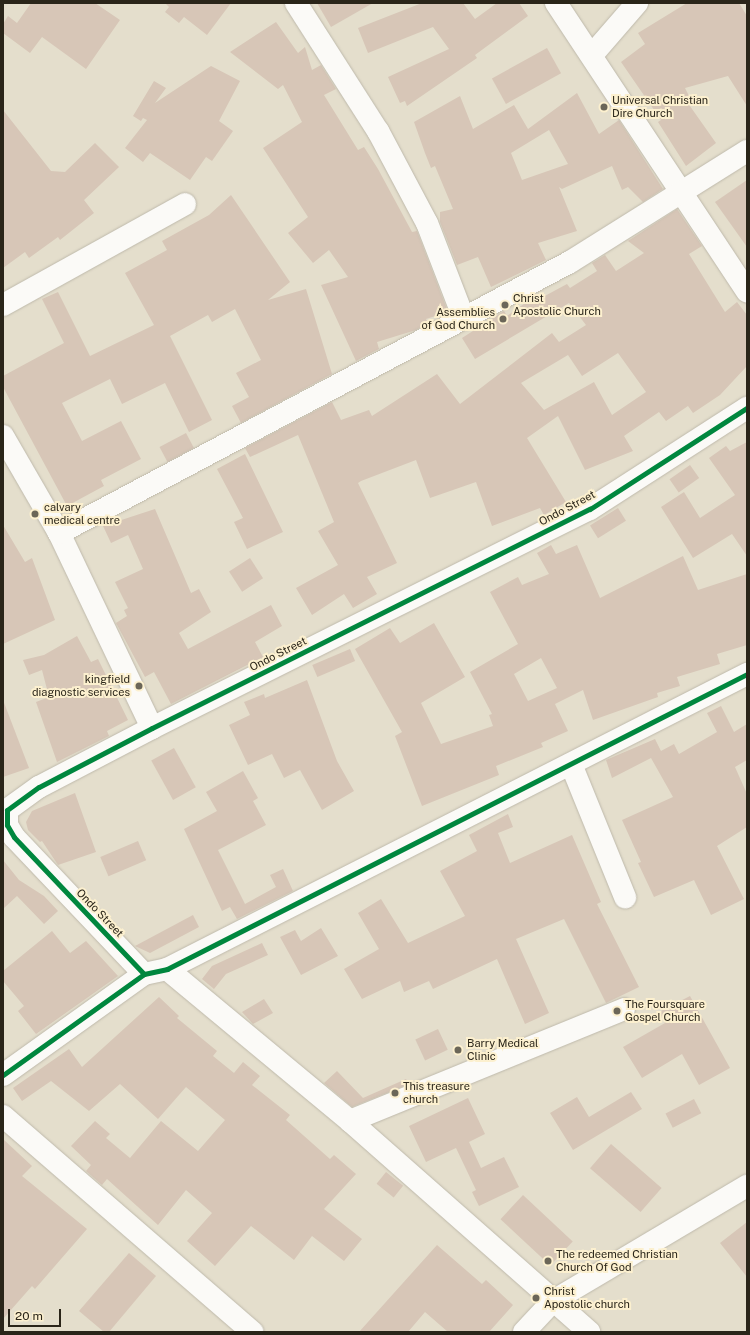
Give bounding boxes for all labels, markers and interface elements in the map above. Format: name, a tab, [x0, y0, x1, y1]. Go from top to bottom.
place label: Universal Christian Dire Church	[612, 94, 708, 120]
marker: Universal Christian Dire Church	[599, 102, 609, 112]
place label: Christ Apostolic Church	[513, 292, 601, 318]
marker: Christ Apostolic Church	[500, 300, 510, 310]
place label: Assemblies of God Church	[422, 306, 495, 332]
marker: Assemblies of God Church	[498, 314, 508, 324]
street label: Ondo Street	[537, 488, 597, 528]
place label: calvary medical centre	[44, 501, 120, 527]
marker: calvary medical centre	[29, 508, 41, 520]
street label: Ondo Street	[247, 634, 309, 674]
place label: kingfield diagnostic services	[32, 673, 130, 699]
marker: kingfield diagnostic services	[133, 680, 145, 692]
street label: Ondo Street	[74, 886, 126, 940]
place label: The Foursquare Gospel Church	[625, 998, 705, 1024]
marker: The Foursquare Gospel Church	[612, 1006, 622, 1016]
place label: Barry Medical Clinic	[467, 1037, 538, 1063]
marker: Barry Medical Clinic	[452, 1044, 464, 1056]
place label: This treasure church	[403, 1080, 470, 1106]
marker: This treasure church	[390, 1088, 400, 1098]
place label: The redeemed Christian Church Of God	[556, 1248, 678, 1274]
marker: The redeemed Christian Church Of God	[543, 1256, 553, 1266]
place label: Christ Apostolic church	[544, 1285, 630, 1311]
marker: Christ Apostolic church	[531, 1293, 541, 1303]
scale bar	[10, 1301, 63, 1327]
text: 20 m	[15, 1309, 43, 1323]

